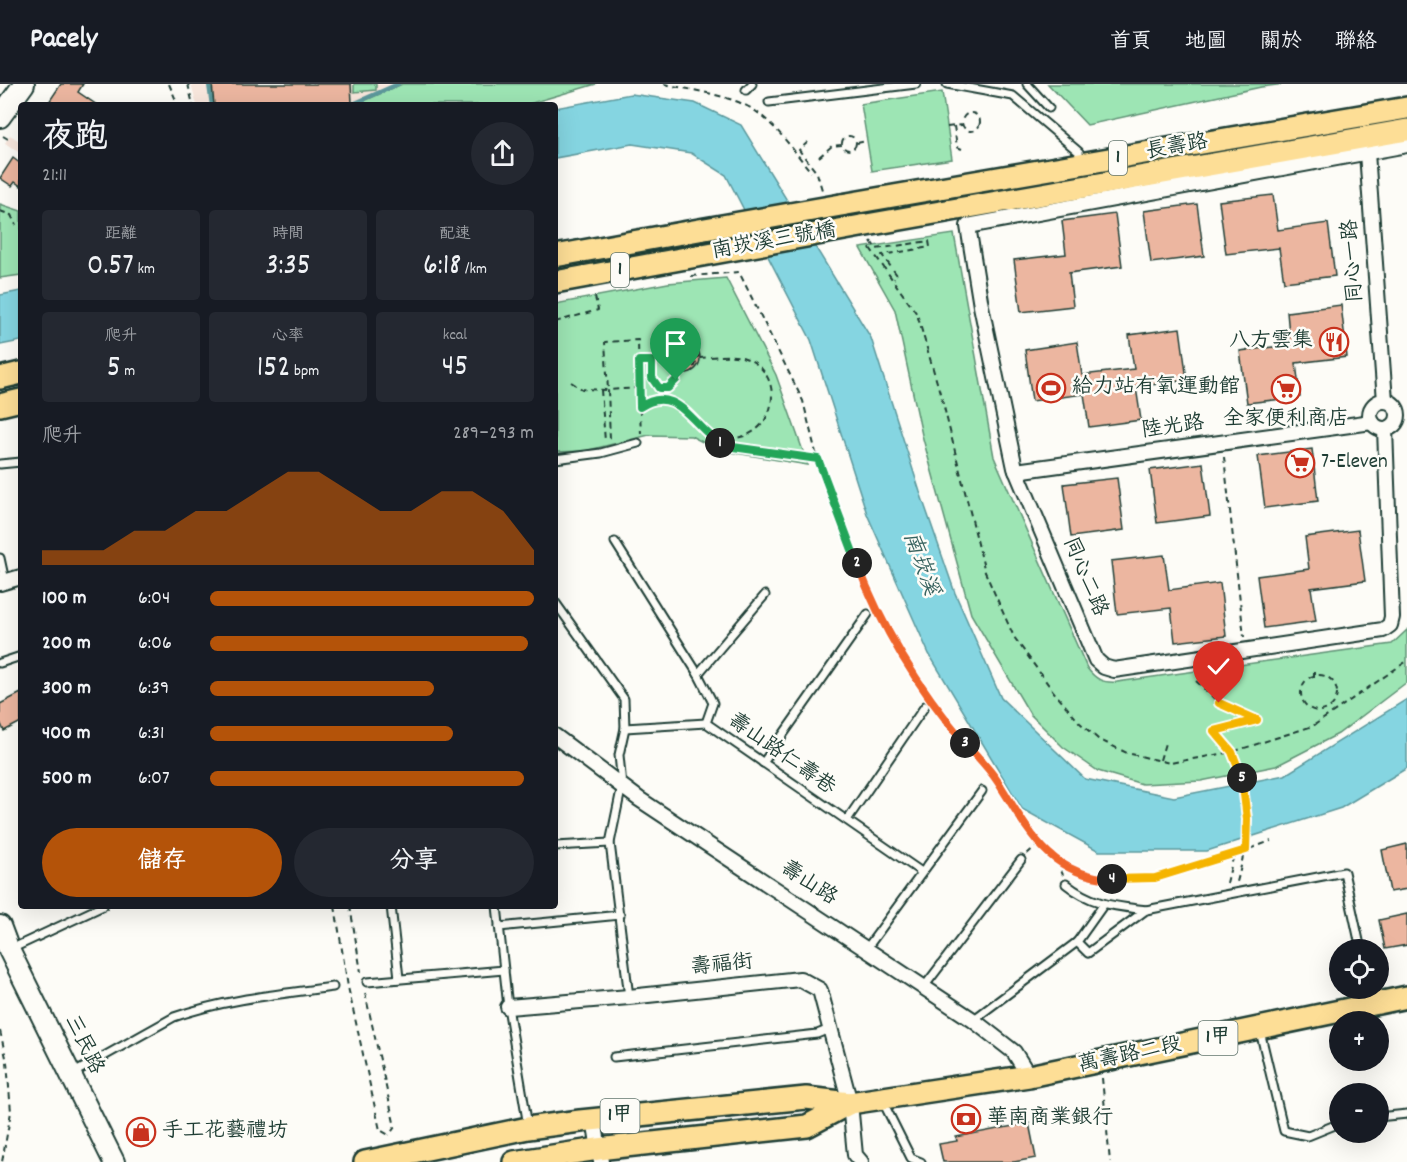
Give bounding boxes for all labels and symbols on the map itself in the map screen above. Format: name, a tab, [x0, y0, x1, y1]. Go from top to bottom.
street label: 長壽路	[1143, 128, 1211, 168]
road number: 1	[1109, 141, 1127, 175]
street label: 南崁溪三號橋	[709, 216, 839, 268]
street label: 同心一路	[1336, 218, 1372, 304]
road number: 1	[611, 253, 629, 287]
pin	[650, 318, 701, 380]
restaurant icon: 八方雲集	[1318, 326, 1350, 358]
place label: 八方雲集	[1229, 327, 1313, 357]
sports icon: 給力站有氧運動館	[1035, 372, 1067, 404]
place label: 給力站有氧運動館	[1072, 373, 1240, 403]
supermarket icon: 全家便利商店	[1270, 373, 1302, 405]
place label: 全家便利商店	[1223, 405, 1349, 435]
street label: 陸光路	[1140, 409, 1206, 447]
pin: 1	[705, 428, 735, 458]
supermarket icon: 7-Eleven	[1284, 447, 1316, 479]
place label: 7-Eleven	[1321, 448, 1388, 478]
water label: 南崁溪	[894, 528, 946, 601]
street label: 同心二路	[1054, 532, 1114, 622]
pin: 2	[842, 548, 872, 578]
pin	[1193, 641, 1244, 703]
street label: 壽山路仁壽巷	[721, 707, 841, 803]
pin: 3	[950, 728, 980, 758]
pin: 5	[1227, 763, 1257, 793]
street label: 壽山路	[773, 854, 843, 914]
pin: 4	[1097, 864, 1127, 894]
street label: 壽福街	[689, 948, 755, 984]
street label: 三民路	[56, 1010, 110, 1080]
road number: 1甲	[1198, 1021, 1238, 1055]
street label: 萬壽路二段	[1076, 1030, 1184, 1082]
road number: 1甲	[600, 1099, 640, 1133]
bank icon: 華南商業銀行	[950, 1103, 982, 1135]
place label: 華南商業銀行	[987, 1104, 1113, 1134]
shop icon: 手工花藝禮坊	[125, 1116, 157, 1148]
place label: 手工花藝禮坊	[162, 1117, 288, 1147]

